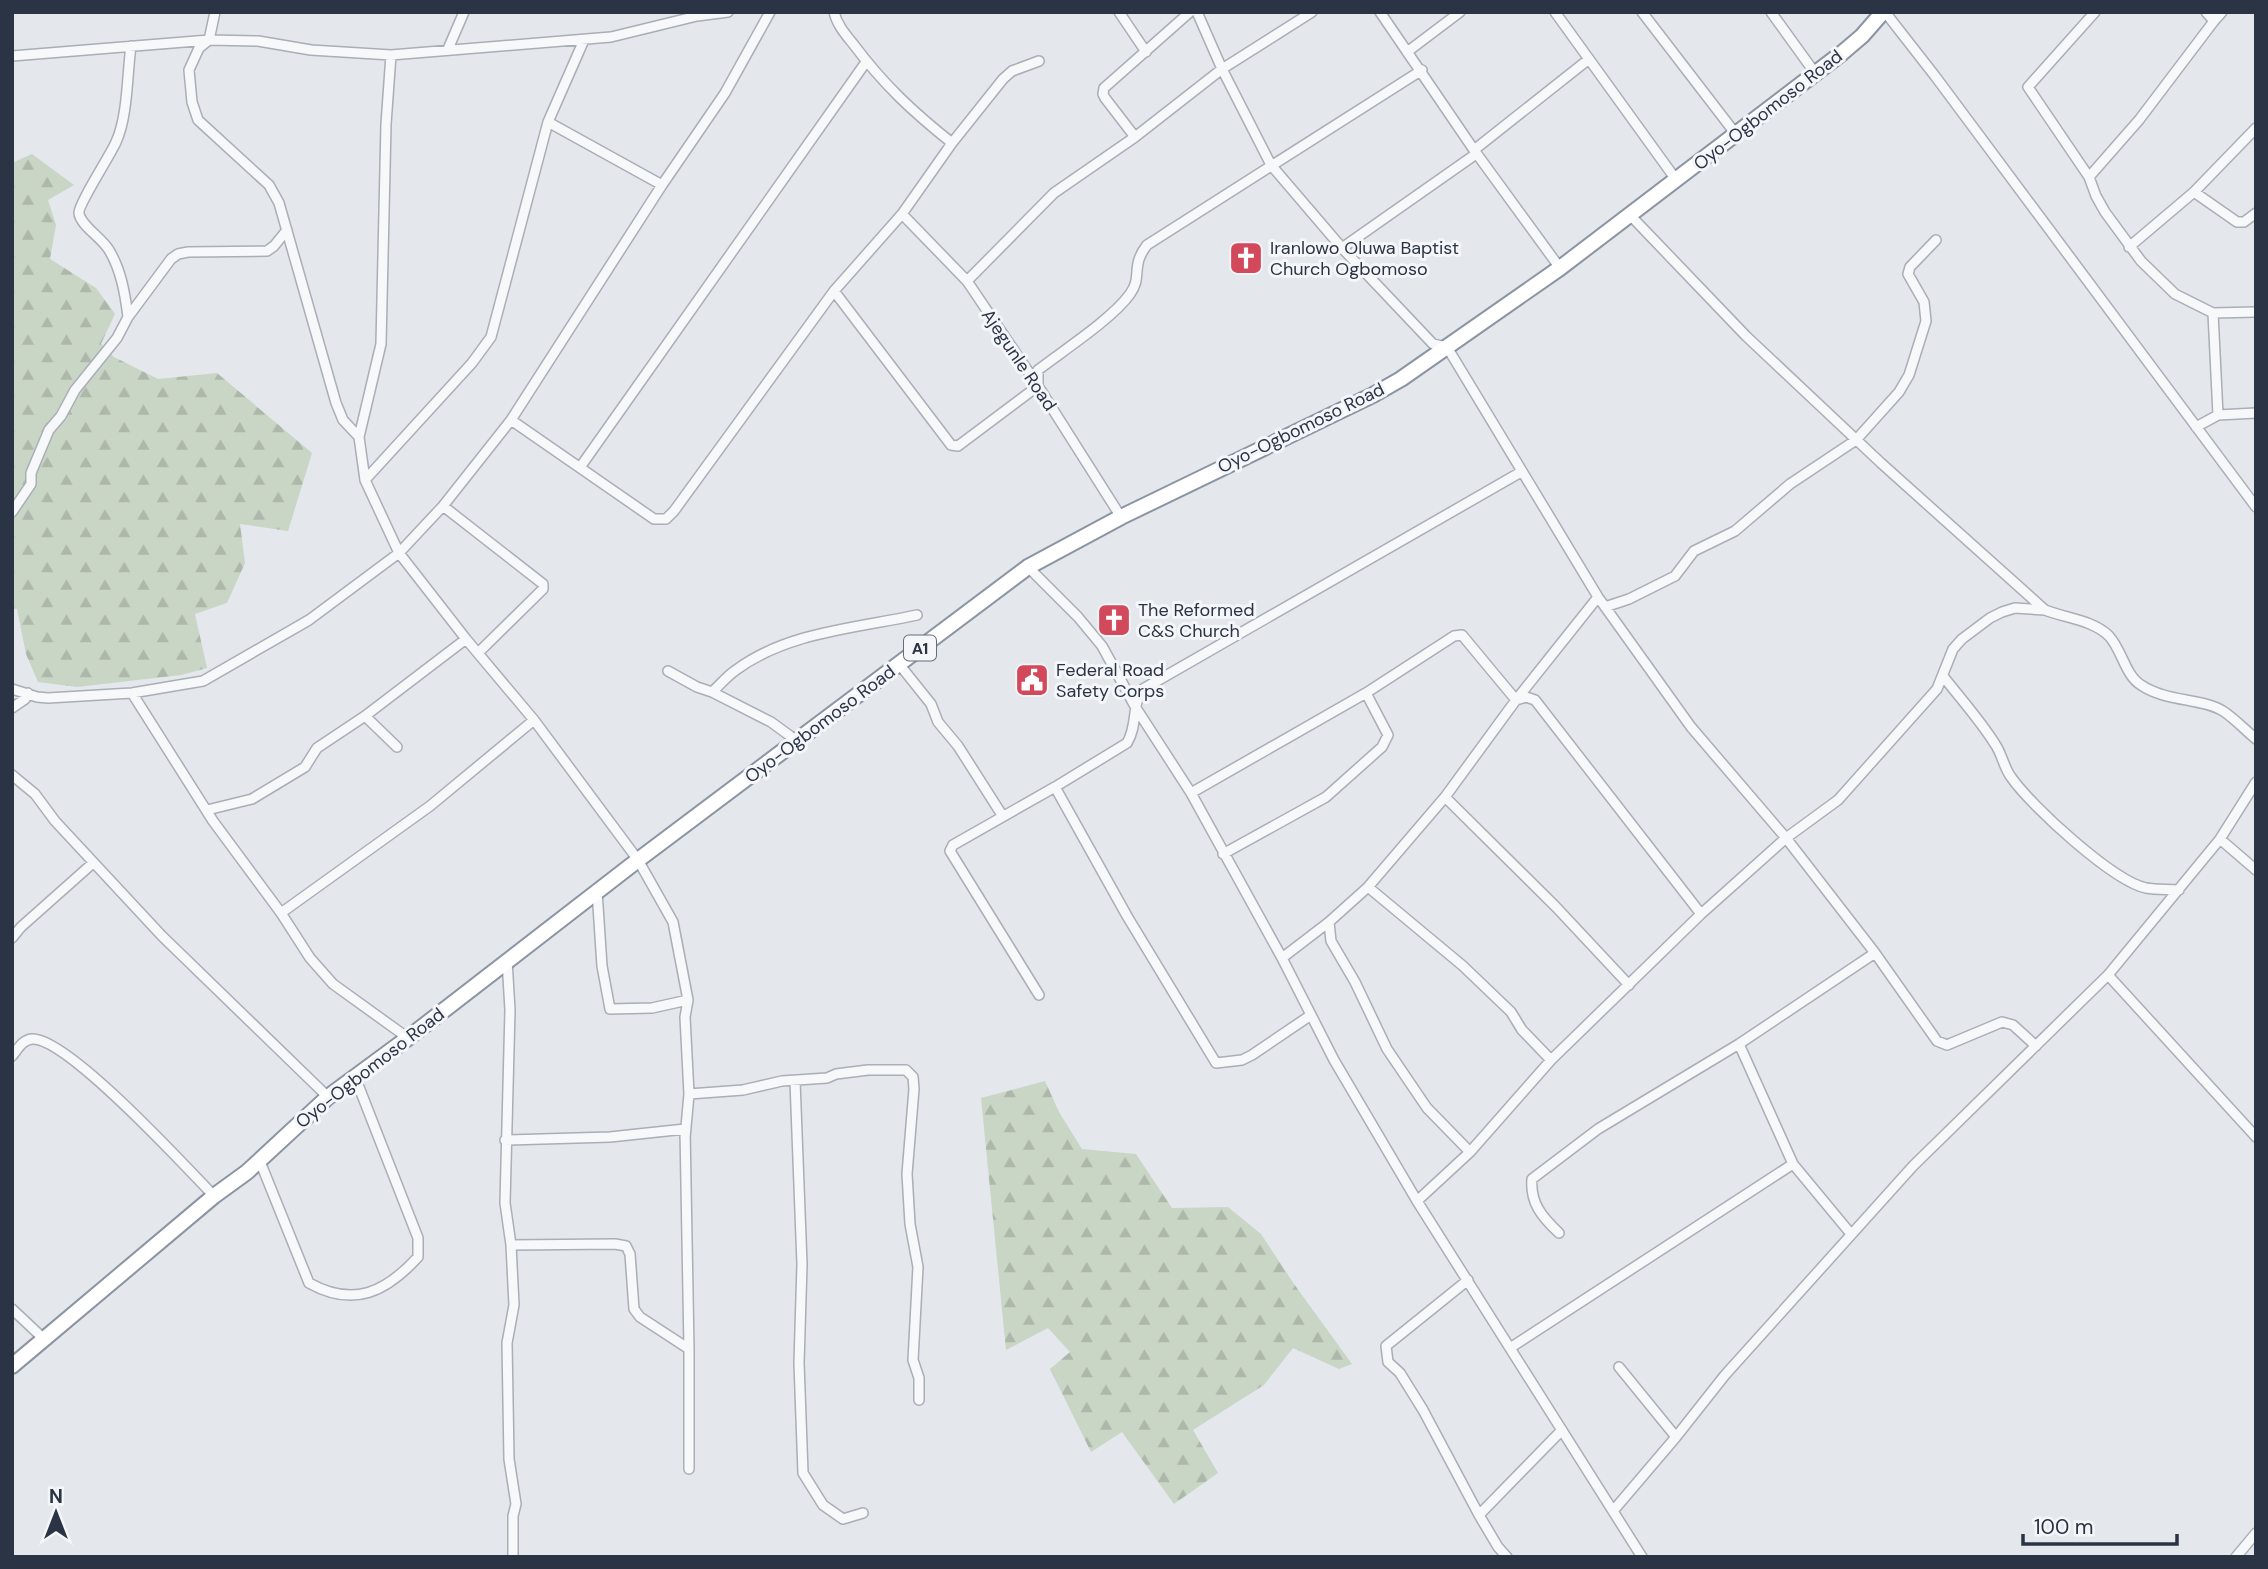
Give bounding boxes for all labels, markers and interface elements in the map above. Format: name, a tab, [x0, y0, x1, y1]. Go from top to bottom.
street label: Oyo-Ogbomoso Road	[1689, 44, 1847, 176]
place label: Iranlowo Oluwa Baptist Church Ogbomoso	[1270, 236, 1459, 281]
church icon: Iranlowo Oluwa Baptist Church Ogbomoso	[1227, 239, 1265, 277]
street label: Ajegunle Road	[976, 304, 1062, 416]
street label: Oyo-Ogbomoso Road	[1214, 377, 1388, 479]
place label: The Reformed C&S Church	[1138, 598, 1254, 643]
church icon: The Reformed C&S Church	[1095, 601, 1133, 639]
road number: A1	[904, 636, 936, 660]
place label: Federal Road Safety Corps	[1056, 658, 1164, 703]
street label: Oyo-Ogbomoso Road	[740, 659, 900, 789]
public building icon: Federal Road Safety Corps	[1013, 661, 1051, 699]
street label: Oyo-Ogbomoso Road	[291, 1002, 449, 1134]
north arrow	[21, 1478, 91, 1548]
text: N	[49, 1484, 63, 1509]
scale bar	[2023, 1502, 2177, 1546]
text: 100 m	[2034, 1513, 2094, 1541]

